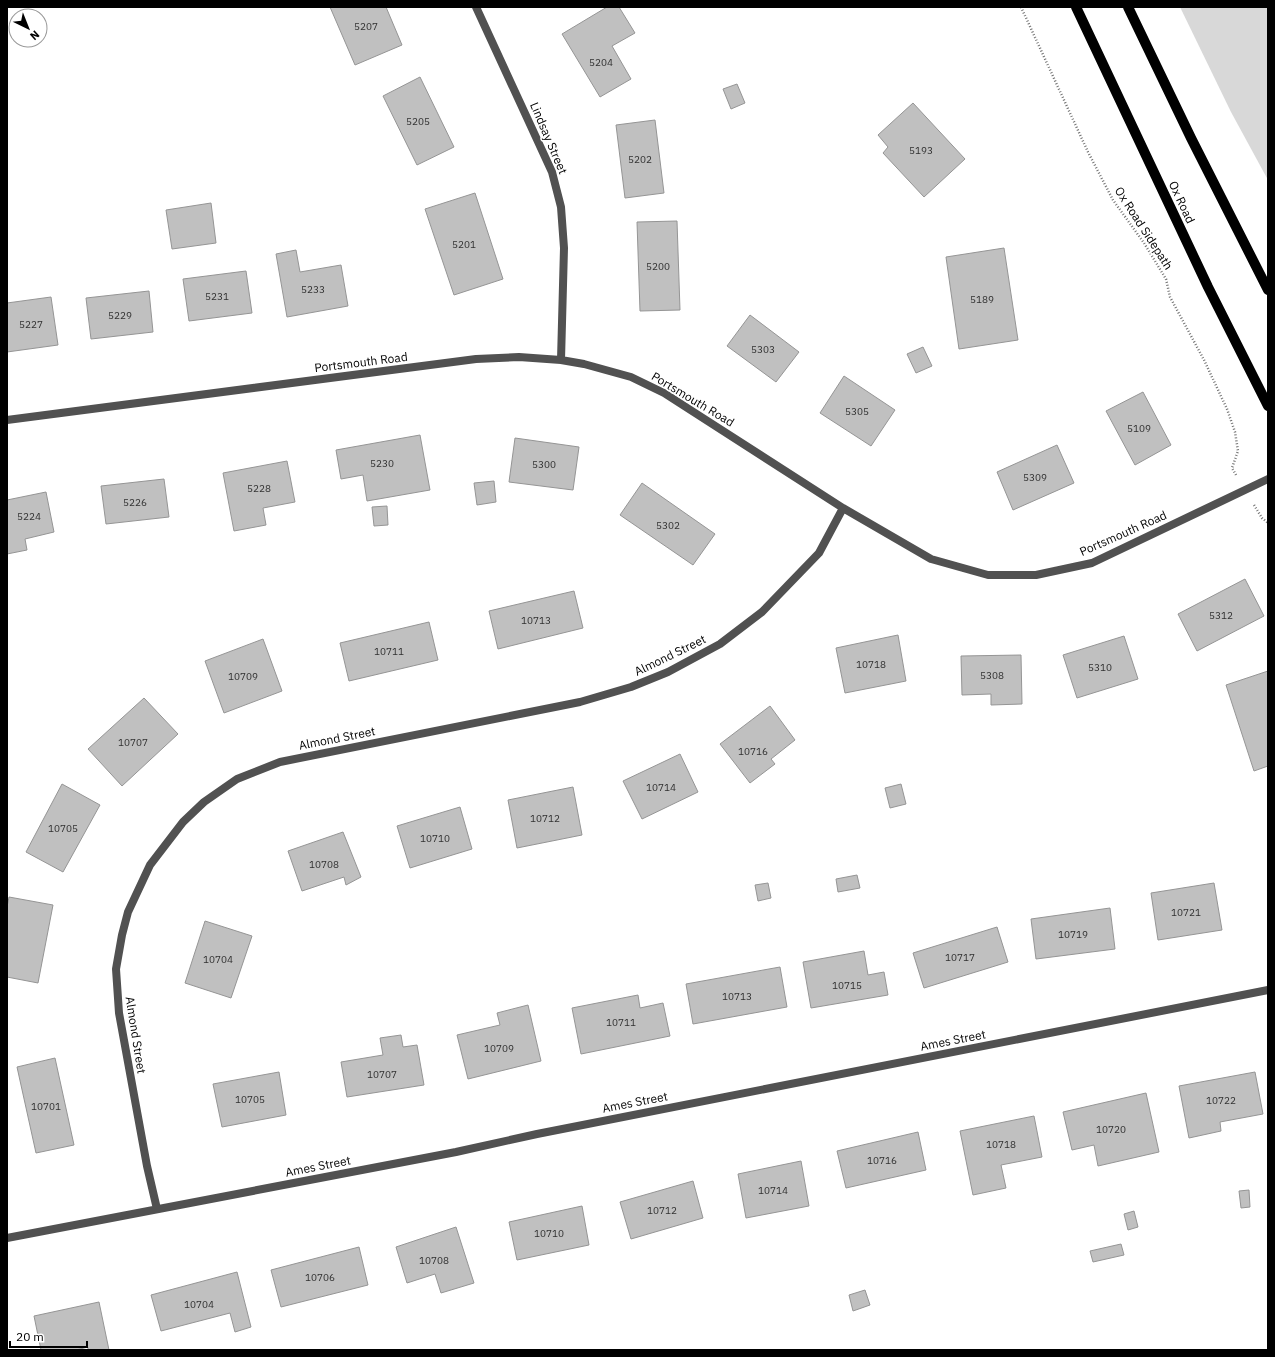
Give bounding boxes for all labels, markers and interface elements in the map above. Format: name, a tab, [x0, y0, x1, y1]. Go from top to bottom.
north arrow	[8, 8, 48, 48]
house number: 5207	[354, 20, 378, 33]
text: N	[27, 27, 43, 43]
house number: 5204	[589, 56, 613, 69]
street label: Lindsay Street	[527, 100, 571, 176]
house number: 5205	[406, 115, 430, 128]
house number: 5193	[909, 144, 933, 157]
house number: 5202	[628, 153, 652, 166]
street label: Ox Road	[1166, 178, 1198, 226]
street label: Ox Road Sidepath	[1112, 184, 1176, 272]
house number: 5201	[452, 238, 476, 251]
house number: 5200	[646, 260, 670, 273]
house number: 5233	[301, 283, 325, 296]
house number: 5231	[205, 290, 229, 303]
house number: 5189	[970, 293, 994, 306]
house number: 5229	[108, 309, 132, 322]
house number: 5227	[19, 318, 43, 331]
house number: 5303	[751, 343, 775, 356]
street label: Portsmouth Road	[314, 349, 408, 375]
street label: Portsmouth Road	[649, 368, 737, 430]
house number: 5305	[845, 405, 869, 418]
house number: 5109	[1127, 422, 1151, 435]
house number: 5230	[370, 457, 394, 470]
house number: 5300	[532, 458, 556, 471]
house number: 5309	[1023, 471, 1047, 484]
house number: 5228	[247, 482, 271, 495]
house number: 5226	[123, 496, 147, 509]
street label: Portsmouth Road	[1077, 507, 1169, 559]
house number: 5224	[17, 510, 41, 523]
house number: 5302	[656, 519, 680, 532]
house number: 5312	[1209, 609, 1233, 622]
house number: 10713	[521, 614, 551, 627]
street label: Almond Street	[632, 631, 708, 679]
house number: 10711	[374, 645, 404, 658]
house number: 10718	[856, 658, 886, 671]
house number: 5310	[1088, 661, 1112, 674]
house number: 5308	[980, 669, 1004, 682]
house number: 10709	[228, 670, 258, 683]
street label: Almond Street	[297, 723, 377, 753]
house number: 10707	[118, 736, 148, 749]
house number: 10716	[738, 745, 768, 758]
house number: 10714	[646, 781, 676, 794]
house number: 10712	[530, 812, 560, 825]
house number: 10705	[48, 822, 78, 835]
house number: 10710	[420, 832, 450, 845]
house number: 10708	[309, 858, 339, 871]
house number: 10721	[1171, 906, 1201, 919]
house number: 10719	[1058, 928, 1088, 941]
house number: 10717	[945, 951, 975, 964]
house number: 10704	[203, 953, 233, 966]
house number: 10715	[832, 979, 862, 992]
house number: 10713	[722, 990, 752, 1003]
street label: Almond Street	[123, 995, 149, 1075]
house number: 10711	[606, 1016, 636, 1029]
street label: Ames Street	[919, 1026, 987, 1054]
house number: 10709	[484, 1042, 514, 1055]
house number: 10707	[367, 1068, 397, 1081]
street label: Ames Street	[601, 1088, 669, 1116]
house number: 10705	[235, 1093, 265, 1106]
house number: 10722	[1206, 1094, 1236, 1107]
house number: 10701	[31, 1100, 61, 1113]
house number: 10720	[1096, 1123, 1126, 1136]
house number: 10718	[986, 1138, 1016, 1151]
street label: Ames Street	[284, 1152, 352, 1180]
house number: 10716	[867, 1154, 897, 1167]
house number: 10714	[758, 1184, 788, 1197]
house number: 10712	[647, 1204, 677, 1217]
house number: 10710	[534, 1227, 564, 1240]
house number: 10708	[419, 1254, 449, 1267]
house number: 10706	[305, 1271, 335, 1284]
house number: 10704	[184, 1298, 214, 1311]
scale bar	[10, 1323, 87, 1349]
text: 20 m	[16, 1329, 44, 1344]

